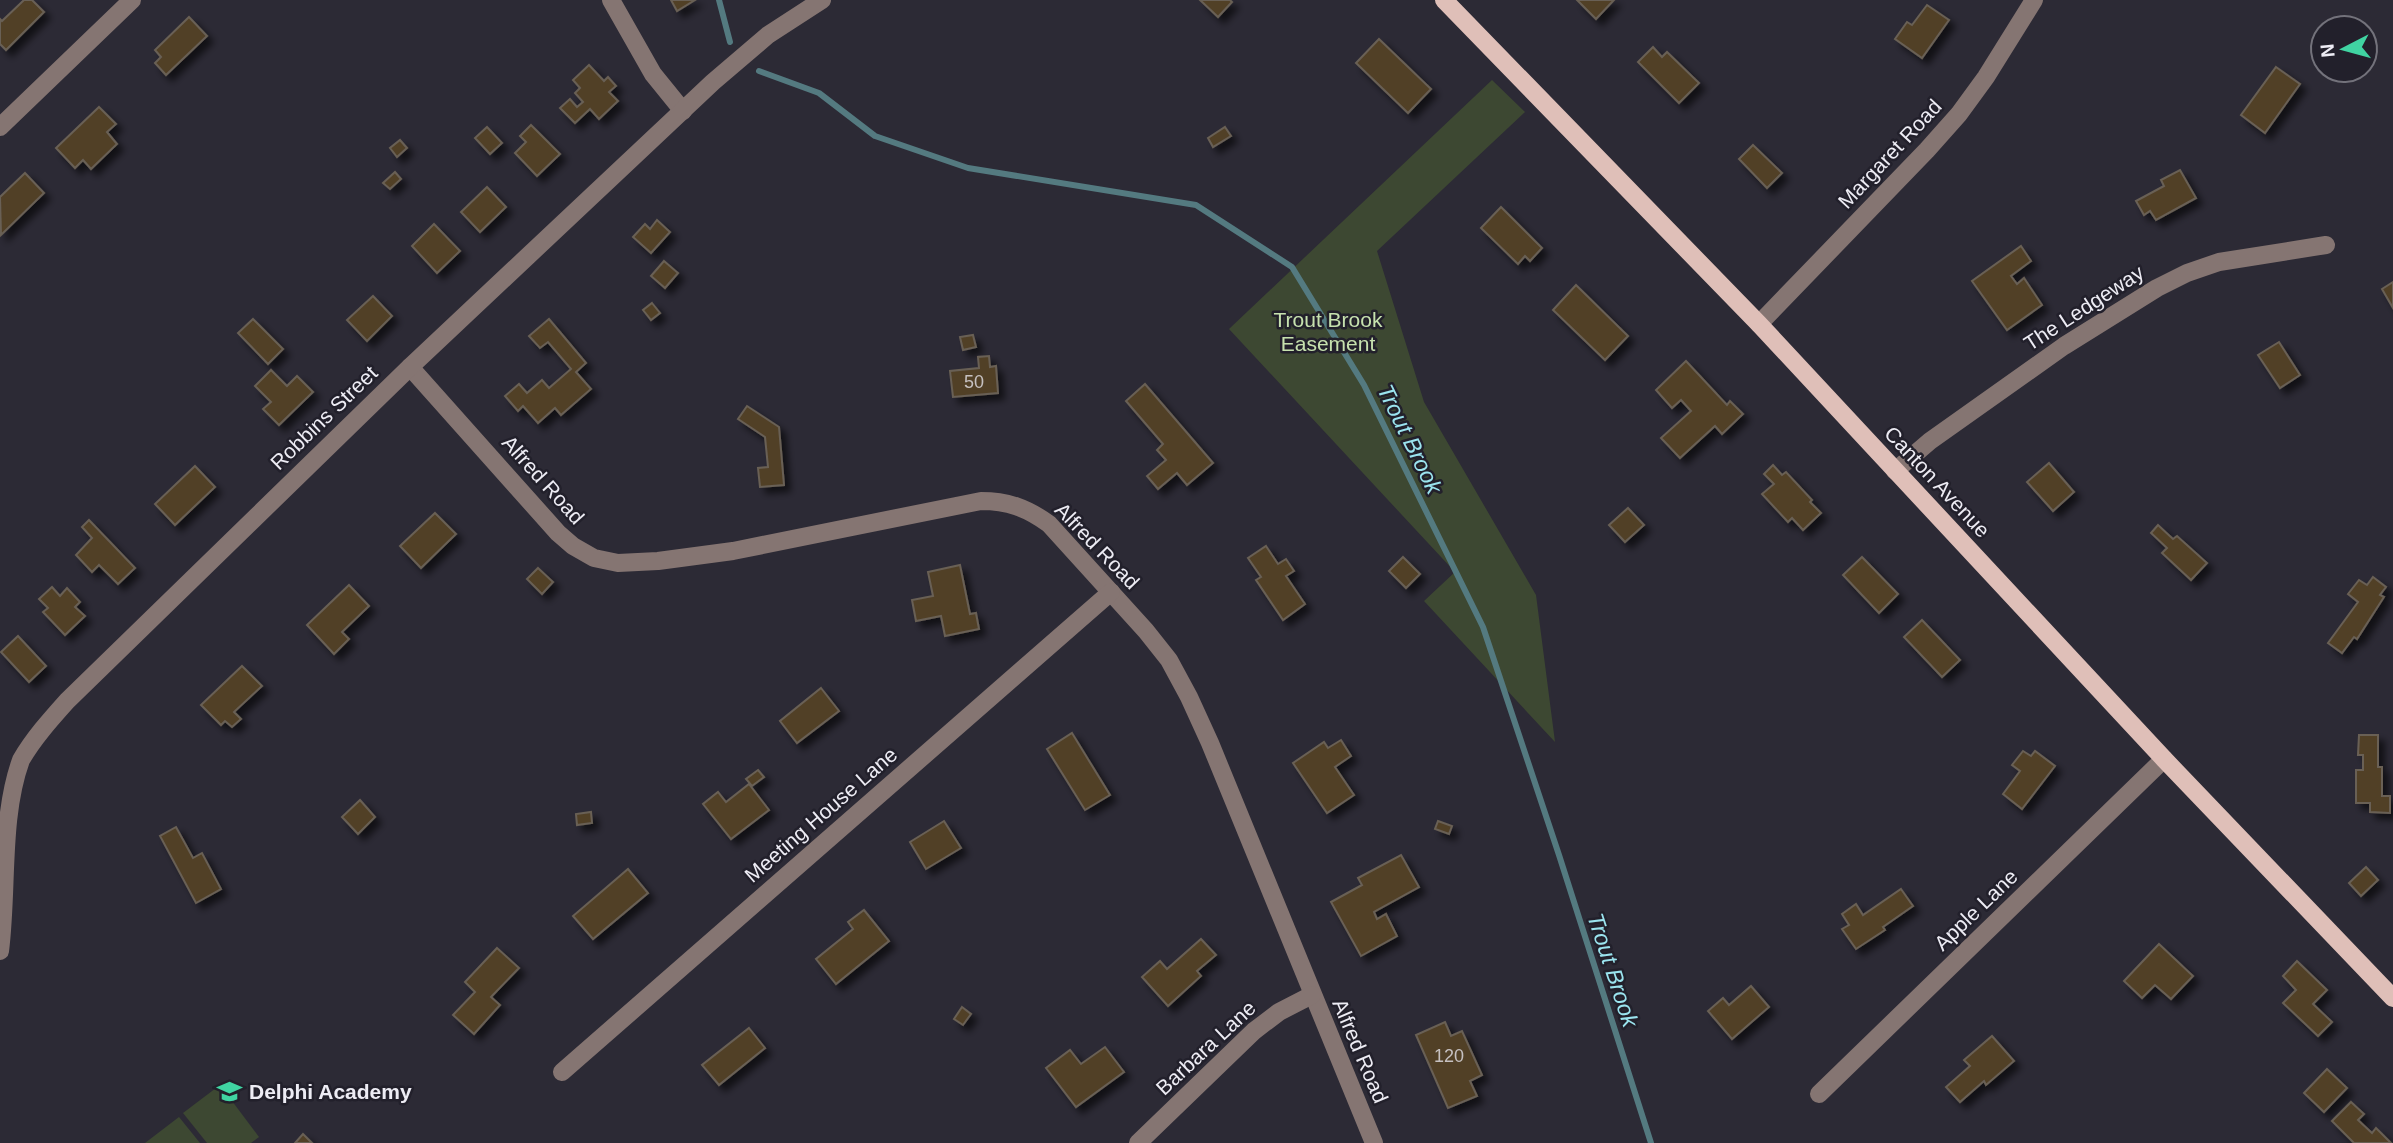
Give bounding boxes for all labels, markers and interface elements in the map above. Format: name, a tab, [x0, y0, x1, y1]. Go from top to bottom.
north arrow	[2309, 14, 2379, 84]
text: N	[2316, 43, 2339, 59]
street label: Margaret Road	[1833, 95, 1946, 213]
street label: The Ledgeway	[2020, 260, 2148, 355]
park label: Trout Brook Easement	[1274, 308, 1383, 355]
street label: Robbins Street	[266, 361, 382, 474]
house number: 50	[964, 372, 984, 392]
water label: Trout Brook	[1372, 380, 1448, 499]
street label: Canton Avenue	[1880, 421, 1995, 542]
street label: Alfred Road	[498, 431, 589, 529]
street label: Alfred Road	[1051, 498, 1144, 594]
street label: Meeting House Lane	[740, 742, 901, 887]
street label: Apple Lane	[1929, 864, 2022, 955]
water label: Trout Brook	[1582, 910, 1644, 1032]
street label: Alfred Road	[1328, 995, 1393, 1106]
street label: Barbara Lane	[1151, 996, 1260, 1099]
house number: 120	[1434, 1046, 1464, 1066]
school or university icon: Delphi Academy	[215, 1078, 243, 1106]
place label: Delphi Academy	[249, 1080, 412, 1103]

